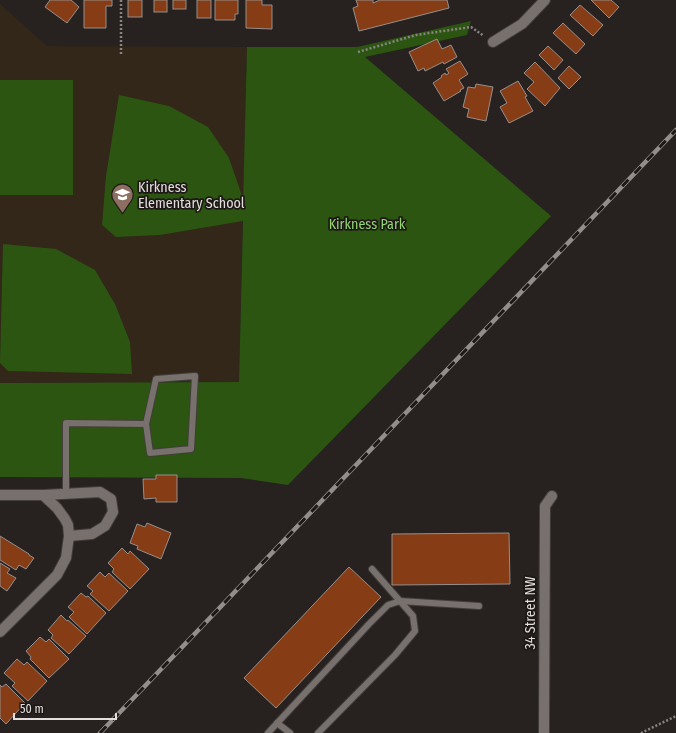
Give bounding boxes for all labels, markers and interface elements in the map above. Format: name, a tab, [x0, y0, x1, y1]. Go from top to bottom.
place label: Kirkness Elementary School	[138, 179, 245, 212]
school or university icon: Kirkness Elementary School	[109, 182, 135, 215]
park label: Kirkness Park	[329, 216, 406, 233]
street label: 34 Street NW	[522, 576, 539, 650]
scale bar	[14, 695, 116, 721]
text: 50 m	[20, 702, 44, 716]

